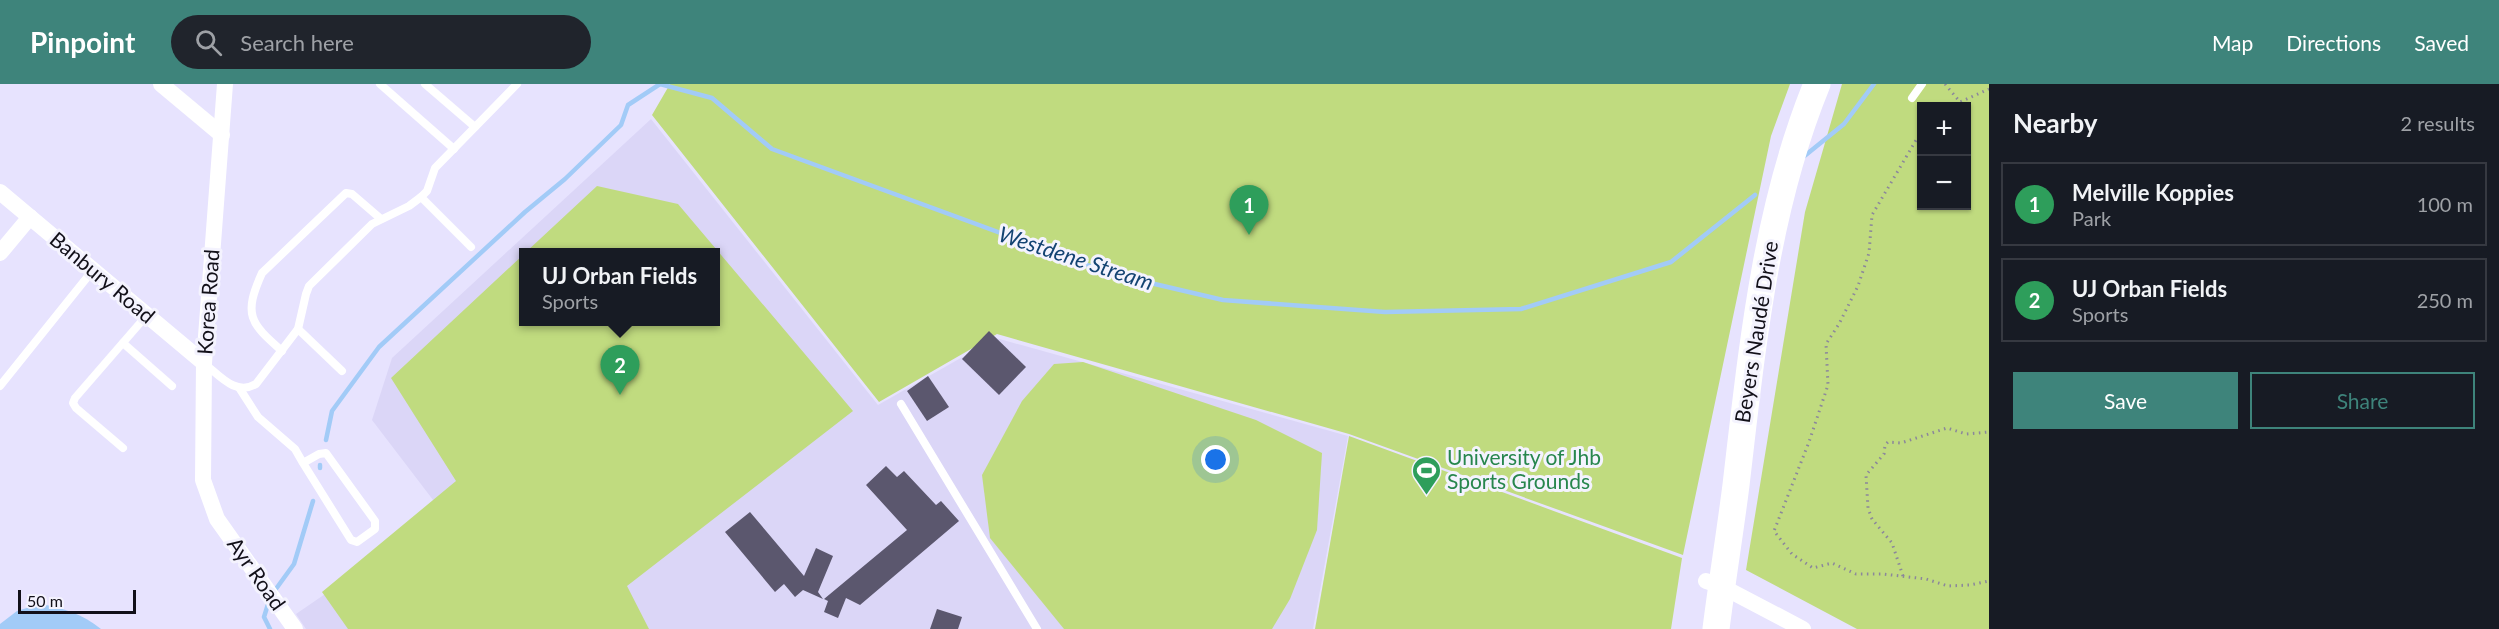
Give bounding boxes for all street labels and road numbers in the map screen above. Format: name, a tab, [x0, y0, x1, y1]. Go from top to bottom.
street label: Banbury Road	[46, 226, 160, 328]
street label: Beyers Naudé Drive	[1729, 239, 1782, 425]
street label: Korea Road	[191, 248, 224, 355]
street label: Ayr Road	[223, 532, 291, 614]

